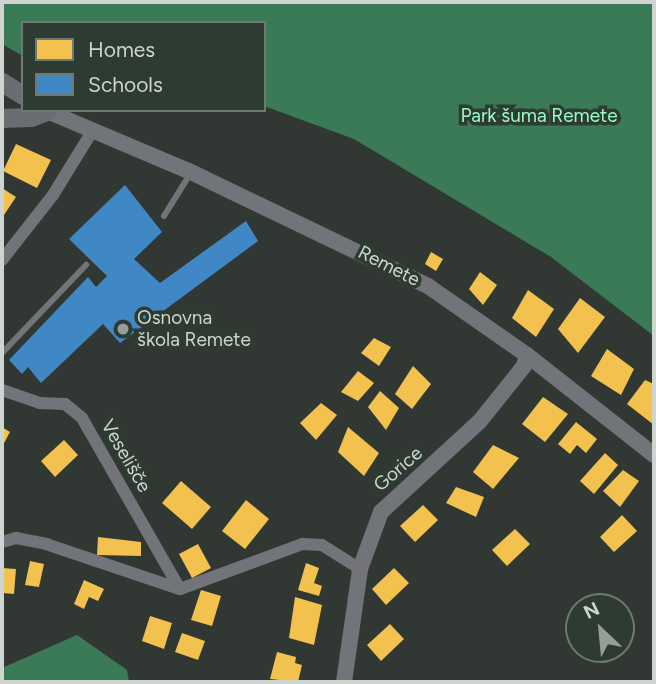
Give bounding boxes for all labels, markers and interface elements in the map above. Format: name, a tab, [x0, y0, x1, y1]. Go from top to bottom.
legend	[21, 21, 266, 112]
text: Homes	[88, 37, 155, 62]
text: Schools	[88, 72, 163, 97]
park label: Park šuma Remete	[460, 105, 618, 127]
street label: Remete	[354, 241, 424, 291]
place label: Osnovna škola Remete	[137, 307, 251, 351]
marker: Osnovna škola Remete	[115, 321, 131, 337]
street label: Veselišče	[96, 416, 156, 496]
street label: Gorice	[369, 442, 427, 496]
north arrow	[565, 593, 635, 663]
text: N	[580, 597, 603, 624]

